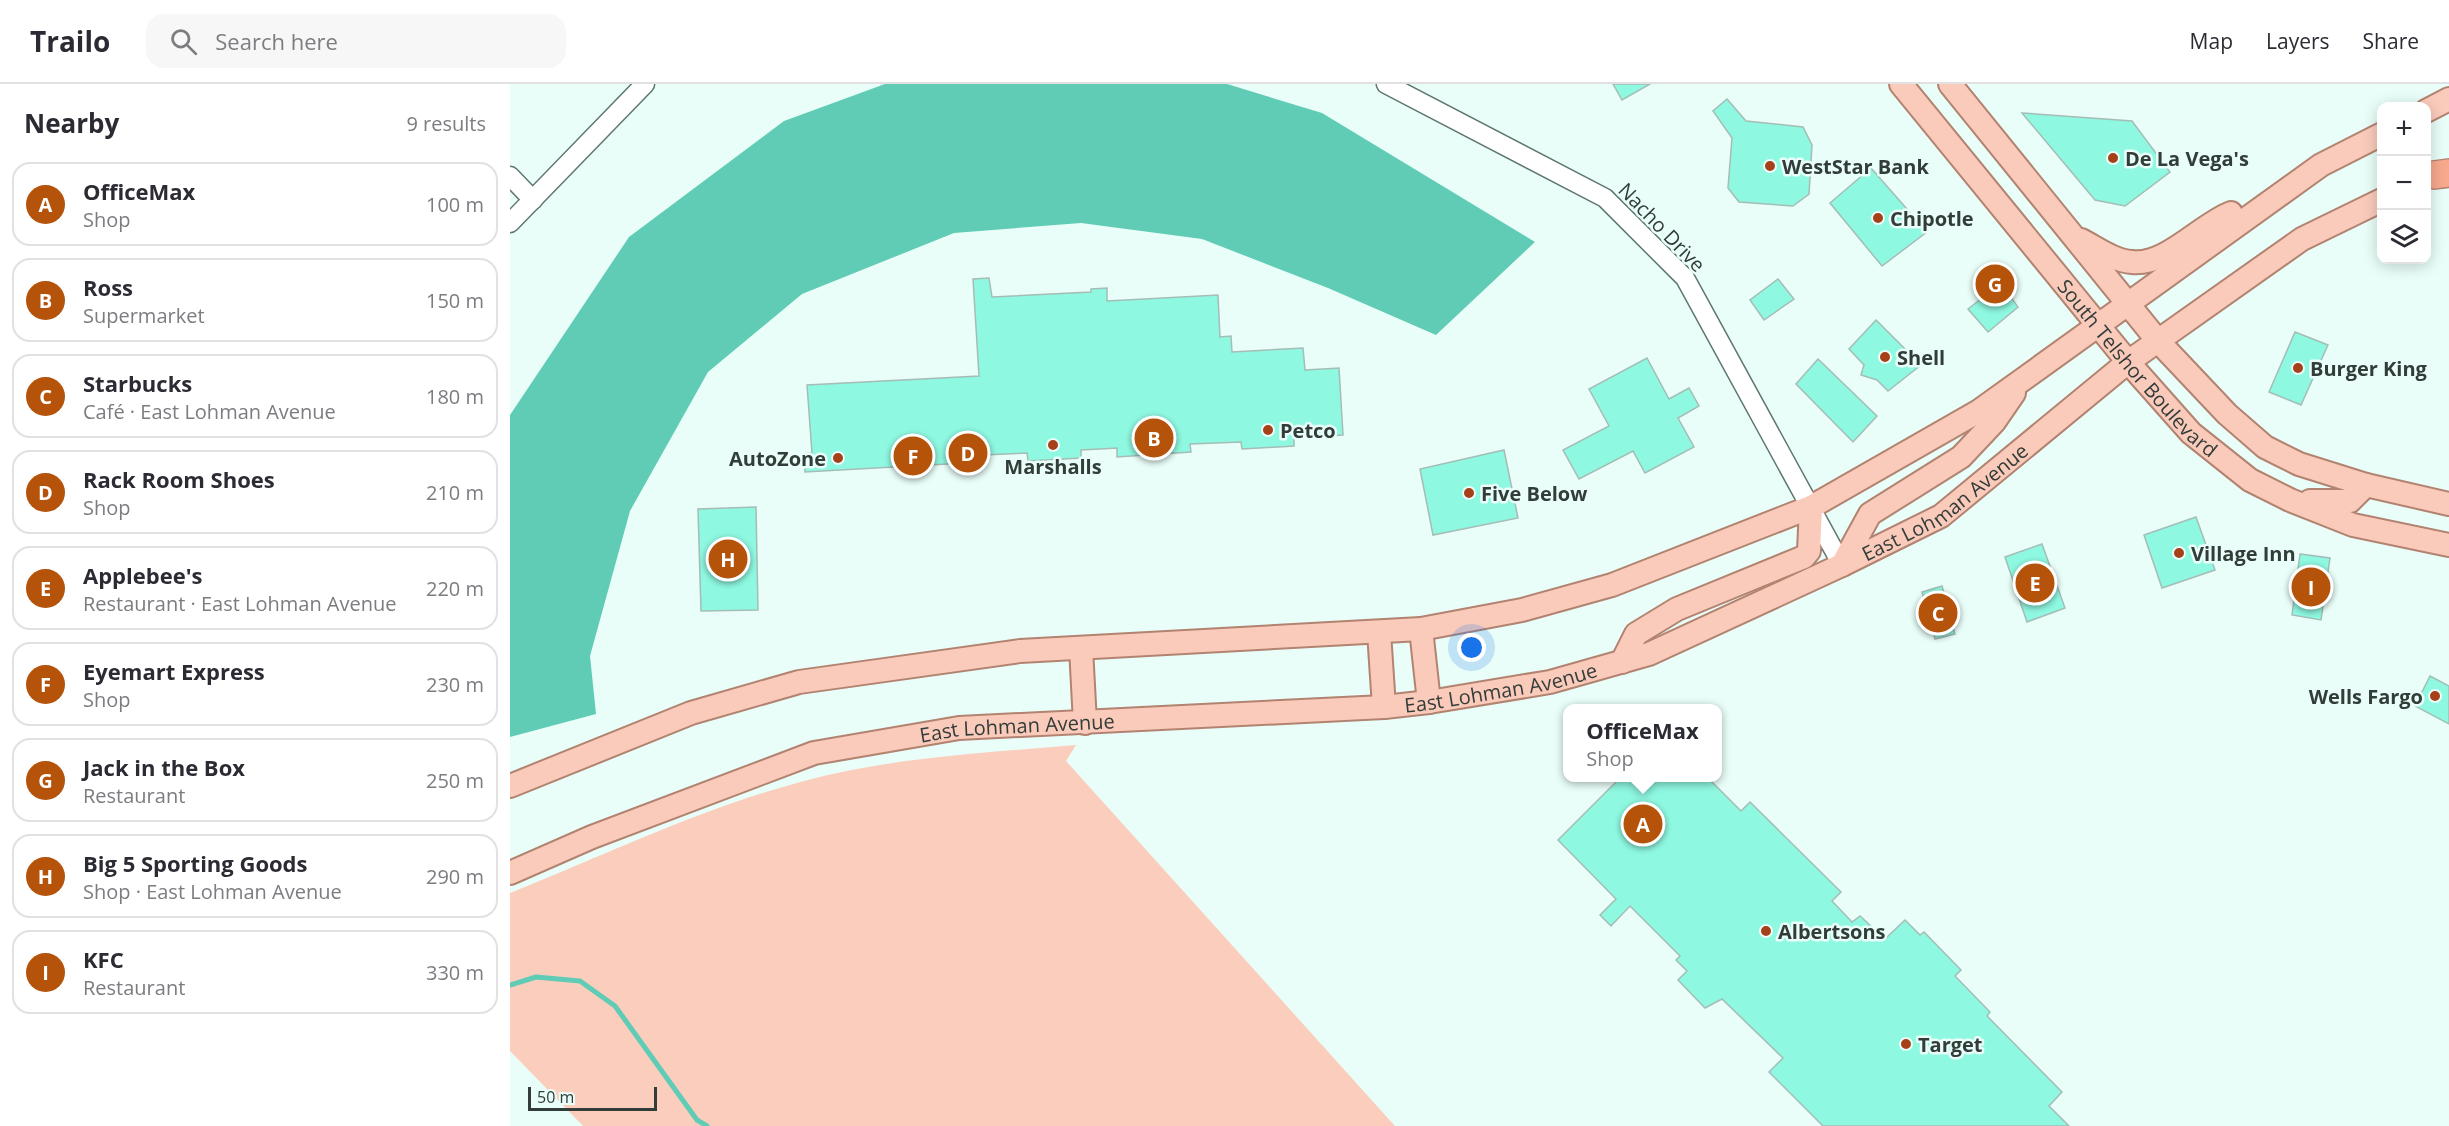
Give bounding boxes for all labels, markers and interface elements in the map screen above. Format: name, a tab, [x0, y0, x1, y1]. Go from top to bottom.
search box	[146, 14, 566, 68]
text: Trailo	[30, 22, 110, 60]
icon: search	[167, 25, 200, 58]
text: Search here	[215, 26, 338, 56]
text: Map	[2190, 27, 2233, 55]
text: Layers	[2266, 27, 2330, 55]
text: Share	[2363, 27, 2419, 55]
map controls	[2377, 102, 2431, 264]
button: +	[2377, 102, 2431, 156]
text: Nearby	[24, 105, 119, 141]
text: 9 results	[406, 110, 486, 137]
place label: De La Vega's	[2125, 145, 2249, 172]
marker: De La Vega's	[2106, 151, 2120, 165]
place label: WestStar Bank	[1782, 153, 1929, 180]
button: −	[2377, 156, 2431, 210]
marker: WestStar Bank	[1763, 159, 1777, 173]
text: OfficeMax	[83, 176, 195, 206]
street label: Nacho Drive	[1613, 177, 1711, 277]
text: A	[39, 191, 52, 218]
text: 100 m	[426, 191, 484, 218]
place label: Chipotle	[1890, 205, 1974, 232]
text: Shop	[83, 206, 131, 233]
button: layers	[2377, 210, 2431, 264]
marker: Chipotle	[1871, 211, 1885, 225]
pin: G	[1976, 262, 2014, 306]
text: Ross	[83, 272, 133, 302]
street label: South Telshor Boulevard	[2052, 273, 2224, 463]
text: B	[39, 287, 52, 314]
text: 150 m	[426, 287, 484, 314]
text: Supermarket	[83, 302, 205, 329]
place label: Shell	[1897, 344, 1945, 371]
marker: Shell	[1878, 350, 1892, 364]
place label: Burger King	[2310, 355, 2428, 382]
marker: Burger King	[2291, 361, 2305, 375]
text: Starbucks	[83, 368, 192, 398]
text: C	[39, 383, 52, 410]
text: 180 m	[426, 383, 484, 410]
text: Café · East Lohman Avenue	[83, 398, 336, 425]
pin: B	[1134, 416, 1174, 460]
place label: Petco	[1280, 417, 1336, 444]
marker: Petco	[1261, 423, 1275, 437]
pin: D	[948, 430, 988, 476]
pin: F	[894, 434, 932, 478]
street label: East Lohman Avenue	[1857, 437, 2033, 567]
marker: Marshalls	[1046, 438, 1060, 452]
place label: AutoZone	[729, 445, 826, 472]
marker: AutoZone	[831, 451, 845, 465]
place label: Marshalls	[1004, 453, 1102, 480]
text: Rack Room Shoes	[83, 464, 275, 494]
text: D	[38, 479, 53, 506]
text: 210 m	[426, 479, 484, 506]
place label: Five Below	[1481, 480, 1587, 507]
marker: Five Below	[1462, 486, 1476, 500]
text: Shop	[83, 494, 131, 521]
pin: H	[708, 536, 748, 582]
place label: Village Inn	[2191, 540, 2296, 567]
marker: Village Inn	[2172, 546, 2186, 560]
text: Applebee's	[83, 560, 202, 590]
pin: E	[2016, 560, 2054, 606]
pin: I	[2292, 564, 2330, 610]
text: E	[40, 575, 51, 602]
text: 220 m	[426, 575, 484, 602]
text: Restaurant · East Lohman Avenue	[83, 590, 396, 617]
pin: C	[1918, 590, 1958, 636]
your location	[1457, 633, 1486, 662]
text: Eyemart Express	[83, 656, 265, 686]
street label: East Lohman Avenue	[1403, 656, 1600, 718]
text: F	[40, 671, 51, 698]
text: 230 m	[426, 671, 484, 698]
place label: Wells Fargo	[2309, 683, 2423, 710]
text: Shop	[83, 686, 131, 713]
marker: Wells Fargo	[2428, 689, 2442, 703]
popup	[1563, 704, 1722, 782]
street label: East Lohman Avenue	[917, 707, 1115, 748]
text: OfficeMax	[1586, 715, 1699, 745]
text: Shop	[1586, 745, 1634, 772]
text: Jack in the Box	[83, 752, 245, 782]
text: G	[38, 767, 53, 794]
text: 250 m	[426, 767, 484, 794]
text: Restaurant	[83, 782, 185, 809]
pin: A	[1624, 802, 1662, 846]
text: Big 5 Sporting Goods	[83, 848, 307, 878]
text: H	[38, 863, 53, 890]
text: 290 m	[426, 863, 484, 890]
text: Shop · East Lohman Avenue	[83, 878, 342, 905]
place label: Albertsons	[1778, 918, 1886, 945]
marker: Albertsons	[1759, 924, 1773, 938]
text: KFC	[83, 944, 124, 974]
text: I	[42, 959, 49, 986]
text: 330 m	[426, 959, 484, 986]
text: Restaurant	[83, 974, 185, 1001]
place label: Target	[1918, 1031, 1983, 1058]
marker: Target	[1899, 1037, 1913, 1051]
scale bar	[528, 1084, 657, 1112]
text: 50 m	[537, 1086, 574, 1108]

